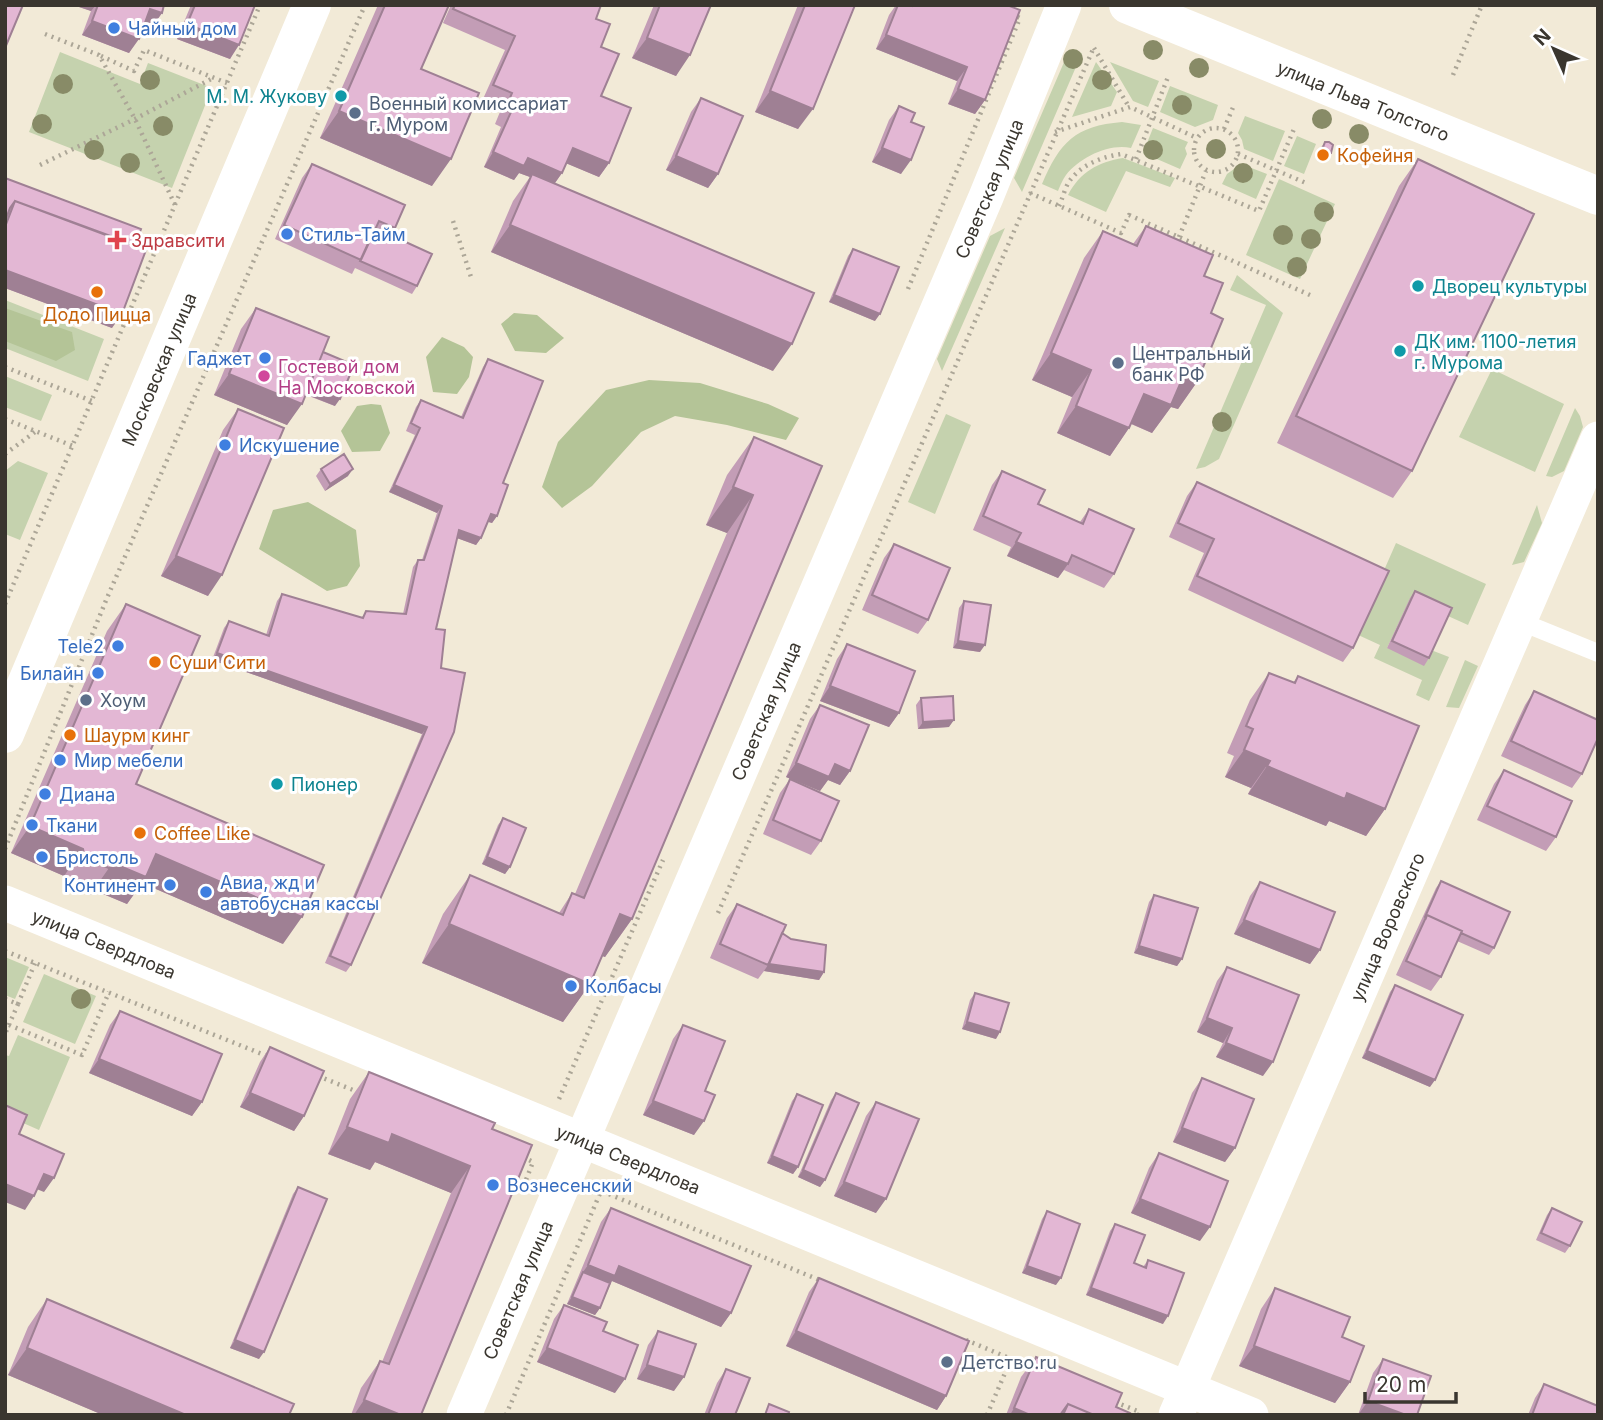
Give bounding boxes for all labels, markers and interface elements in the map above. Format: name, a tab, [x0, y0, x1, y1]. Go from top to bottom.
north arrow	[1519, 14, 1589, 84]
place label: Чайный дом	[128, 18, 237, 39]
marker: Чайный дом	[106, 20, 122, 36]
text: N	[1529, 24, 1556, 51]
street label: улица Льва Толстого	[1274, 56, 1453, 145]
place label: М. М. Жукову	[206, 86, 327, 107]
marker: М. М. Жукову	[333, 88, 349, 104]
place label: Военный комиссариат г. Муром	[369, 93, 569, 135]
marker: Военный комиссариат г. Муром	[347, 105, 363, 121]
street label: Советская улица	[950, 116, 1027, 262]
place label: Кофейня	[1337, 145, 1413, 166]
marker: Кофейня	[1315, 147, 1331, 163]
place label: Стиль-Тайм	[301, 224, 406, 245]
marker: Стиль-Тайм	[279, 226, 295, 242]
place label: Здравсити	[131, 230, 225, 251]
marker: Здравсити	[109, 232, 125, 248]
place label: Дворец культуры	[1432, 276, 1587, 297]
marker: Дворец культуры	[1410, 278, 1426, 294]
marker: Додо Пицца	[89, 284, 105, 300]
street label: Московская улица	[117, 289, 200, 449]
place label: Додо Пицца	[43, 304, 151, 325]
place label: ДК им. 1100-летия г. Мурома	[1414, 331, 1576, 373]
place label: Центральный банк РФ	[1132, 343, 1251, 385]
marker: ДК им. 1100-летия г. Мурома	[1392, 343, 1408, 359]
place label: Гаджет	[187, 348, 252, 369]
marker: Гаджет	[257, 350, 273, 366]
marker: Центральный банк РФ	[1110, 355, 1126, 371]
place label: Гостевой дом На Московской	[278, 356, 415, 398]
marker: Гостевой дом На Московской	[256, 368, 272, 384]
place label: Искушение	[239, 435, 340, 456]
marker: Искушение	[217, 437, 233, 453]
place label: Tele2	[57, 636, 104, 657]
marker: Tele2	[110, 638, 126, 654]
street label: Советская улица	[727, 638, 805, 784]
place label: Суши Сити	[169, 652, 266, 673]
marker: Суши Сити	[147, 654, 163, 670]
place label: Билайн	[20, 663, 84, 684]
marker: Билайн	[90, 665, 106, 681]
place label: Хоум	[100, 690, 146, 711]
marker: Хоум	[78, 692, 94, 708]
place label: Шаурм кинг	[84, 725, 190, 746]
marker: Шаурм кинг	[62, 727, 78, 743]
place label: Мир мебели	[74, 750, 184, 771]
marker: Мир мебели	[52, 752, 68, 768]
place label: Пионер	[291, 774, 358, 795]
marker: Пионер	[269, 776, 285, 792]
place label: Диана	[59, 784, 115, 805]
marker: Диана	[37, 786, 53, 802]
place label: Ткани	[46, 815, 98, 836]
marker: Ткани	[24, 817, 40, 833]
place label: Coffee Like	[154, 823, 251, 844]
marker: Coffee Like	[132, 825, 148, 841]
place label: Бристоль	[56, 847, 139, 868]
marker: Бристоль	[34, 849, 50, 865]
street label: улица Воровского	[1346, 849, 1428, 1004]
place label: Авиа, жд и автобусная кассы	[220, 872, 379, 914]
place label: Континент	[64, 875, 157, 896]
marker: Континент	[162, 877, 178, 893]
marker: Авиа, жд и автобусная кассы	[198, 884, 214, 900]
street label: улица Свердлова	[29, 905, 179, 983]
place label: Колбасы	[585, 976, 662, 997]
marker: Колбасы	[563, 978, 579, 994]
street label: улица Свердлова	[553, 1120, 704, 1198]
place label: Вознесенский	[507, 1175, 632, 1196]
marker: Вознесенский	[485, 1177, 501, 1193]
street label: Советская улица	[479, 1217, 557, 1363]
place label: Детство.ru	[961, 1352, 1057, 1373]
marker: Детство.ru	[939, 1354, 955, 1370]
scale bar	[1365, 1360, 1456, 1404]
text: 20 m	[1376, 1372, 1426, 1397]

